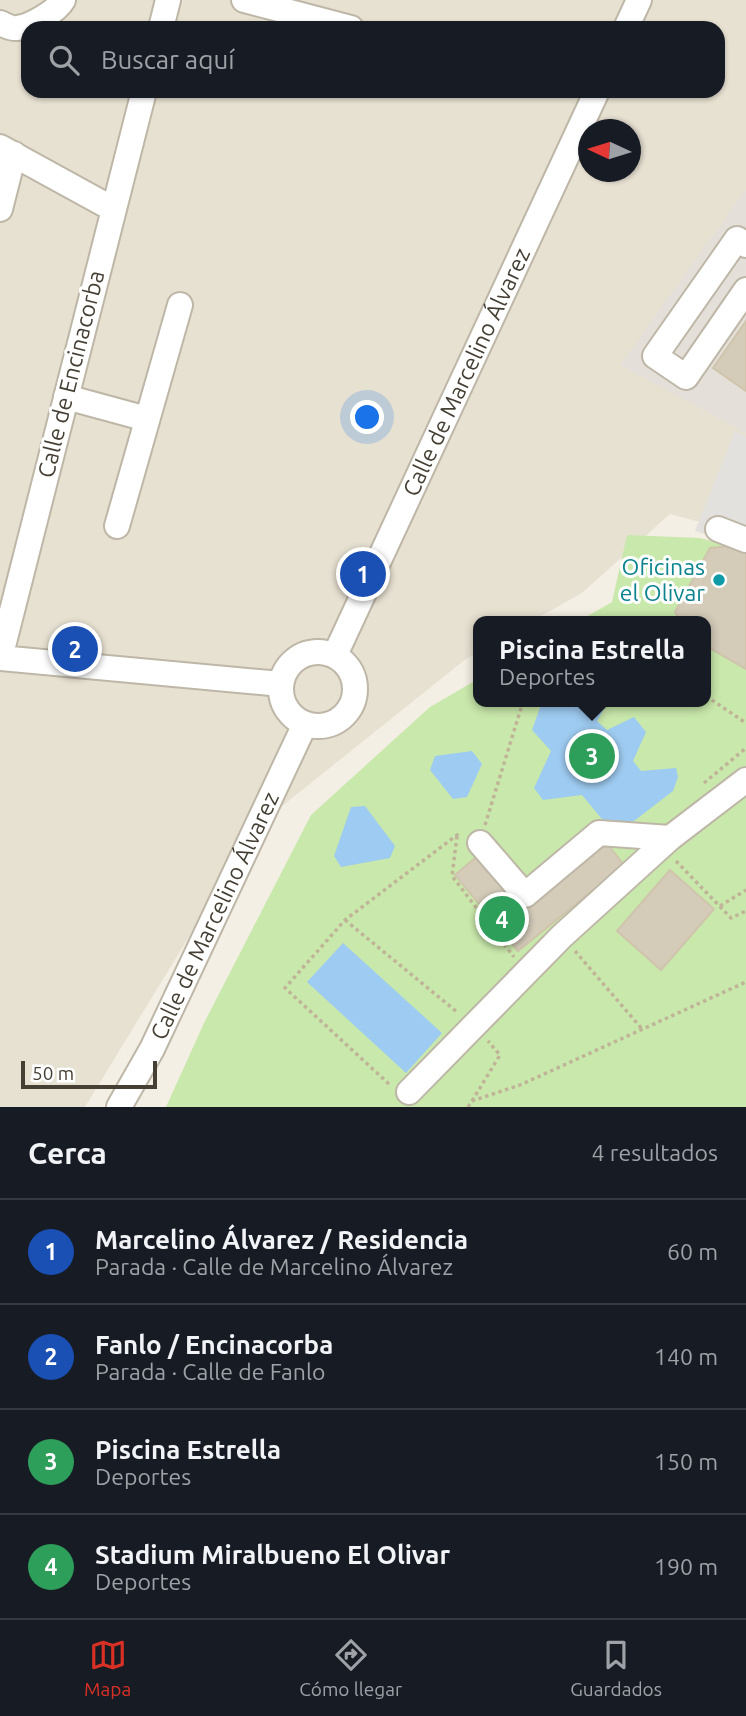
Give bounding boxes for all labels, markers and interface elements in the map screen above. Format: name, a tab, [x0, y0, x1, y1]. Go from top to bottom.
search box	[21, 21, 725, 98]
icon: search	[45, 41, 83, 79]
text: Buscar aquí	[101, 45, 235, 74]
north arrow	[578, 119, 641, 182]
street label: Calle de Marcelino Álvarez	[398, 244, 534, 500]
street label: Calle de Encinacorba	[33, 268, 108, 480]
your location	[350, 400, 384, 434]
pin: 1	[340, 548, 386, 600]
place label: Oficinas el Olivar	[620, 554, 705, 605]
marker: Oficinas el Olivar	[711, 572, 727, 588]
popup	[473, 616, 711, 707]
pin: 2	[52, 623, 98, 675]
text: Piscina Estrella	[499, 635, 685, 664]
text: Deportes	[499, 664, 595, 689]
pin: 3	[569, 730, 615, 782]
street label: Calle de Marcelino Álvarez	[145, 788, 283, 1043]
pin: 4	[479, 893, 525, 945]
scale bar	[21, 1058, 158, 1090]
text: 50 m	[32, 1062, 74, 1084]
text: Cerca	[28, 1136, 107, 1170]
text: 4 resultados	[592, 1140, 718, 1165]
text: Marcelino Álvarez / Residencia	[95, 1225, 468, 1254]
text: 1	[45, 1239, 57, 1264]
text: 60 m	[667, 1239, 718, 1264]
text: Parada · Calle de Marcelino Álvarez	[95, 1254, 453, 1279]
text: Fanlo / Encinacorba	[95, 1330, 333, 1359]
text: 2	[45, 1344, 57, 1369]
text: 140 m	[654, 1344, 718, 1369]
text: Parada · Calle de Fanlo	[95, 1359, 325, 1384]
text: Piscina Estrella	[95, 1435, 281, 1464]
text: 3	[45, 1449, 57, 1474]
text: 150 m	[654, 1449, 718, 1474]
text: Deportes	[95, 1464, 191, 1489]
text: Stadium Miralbueno El Olivar	[95, 1540, 450, 1569]
text: 4	[45, 1554, 57, 1579]
text: 190 m	[654, 1554, 718, 1579]
text: Deportes	[95, 1569, 191, 1594]
tab: Mapa	[84, 1636, 131, 1700]
tab: Cómo llegar	[299, 1636, 402, 1700]
tab: Guardados	[570, 1636, 662, 1700]

